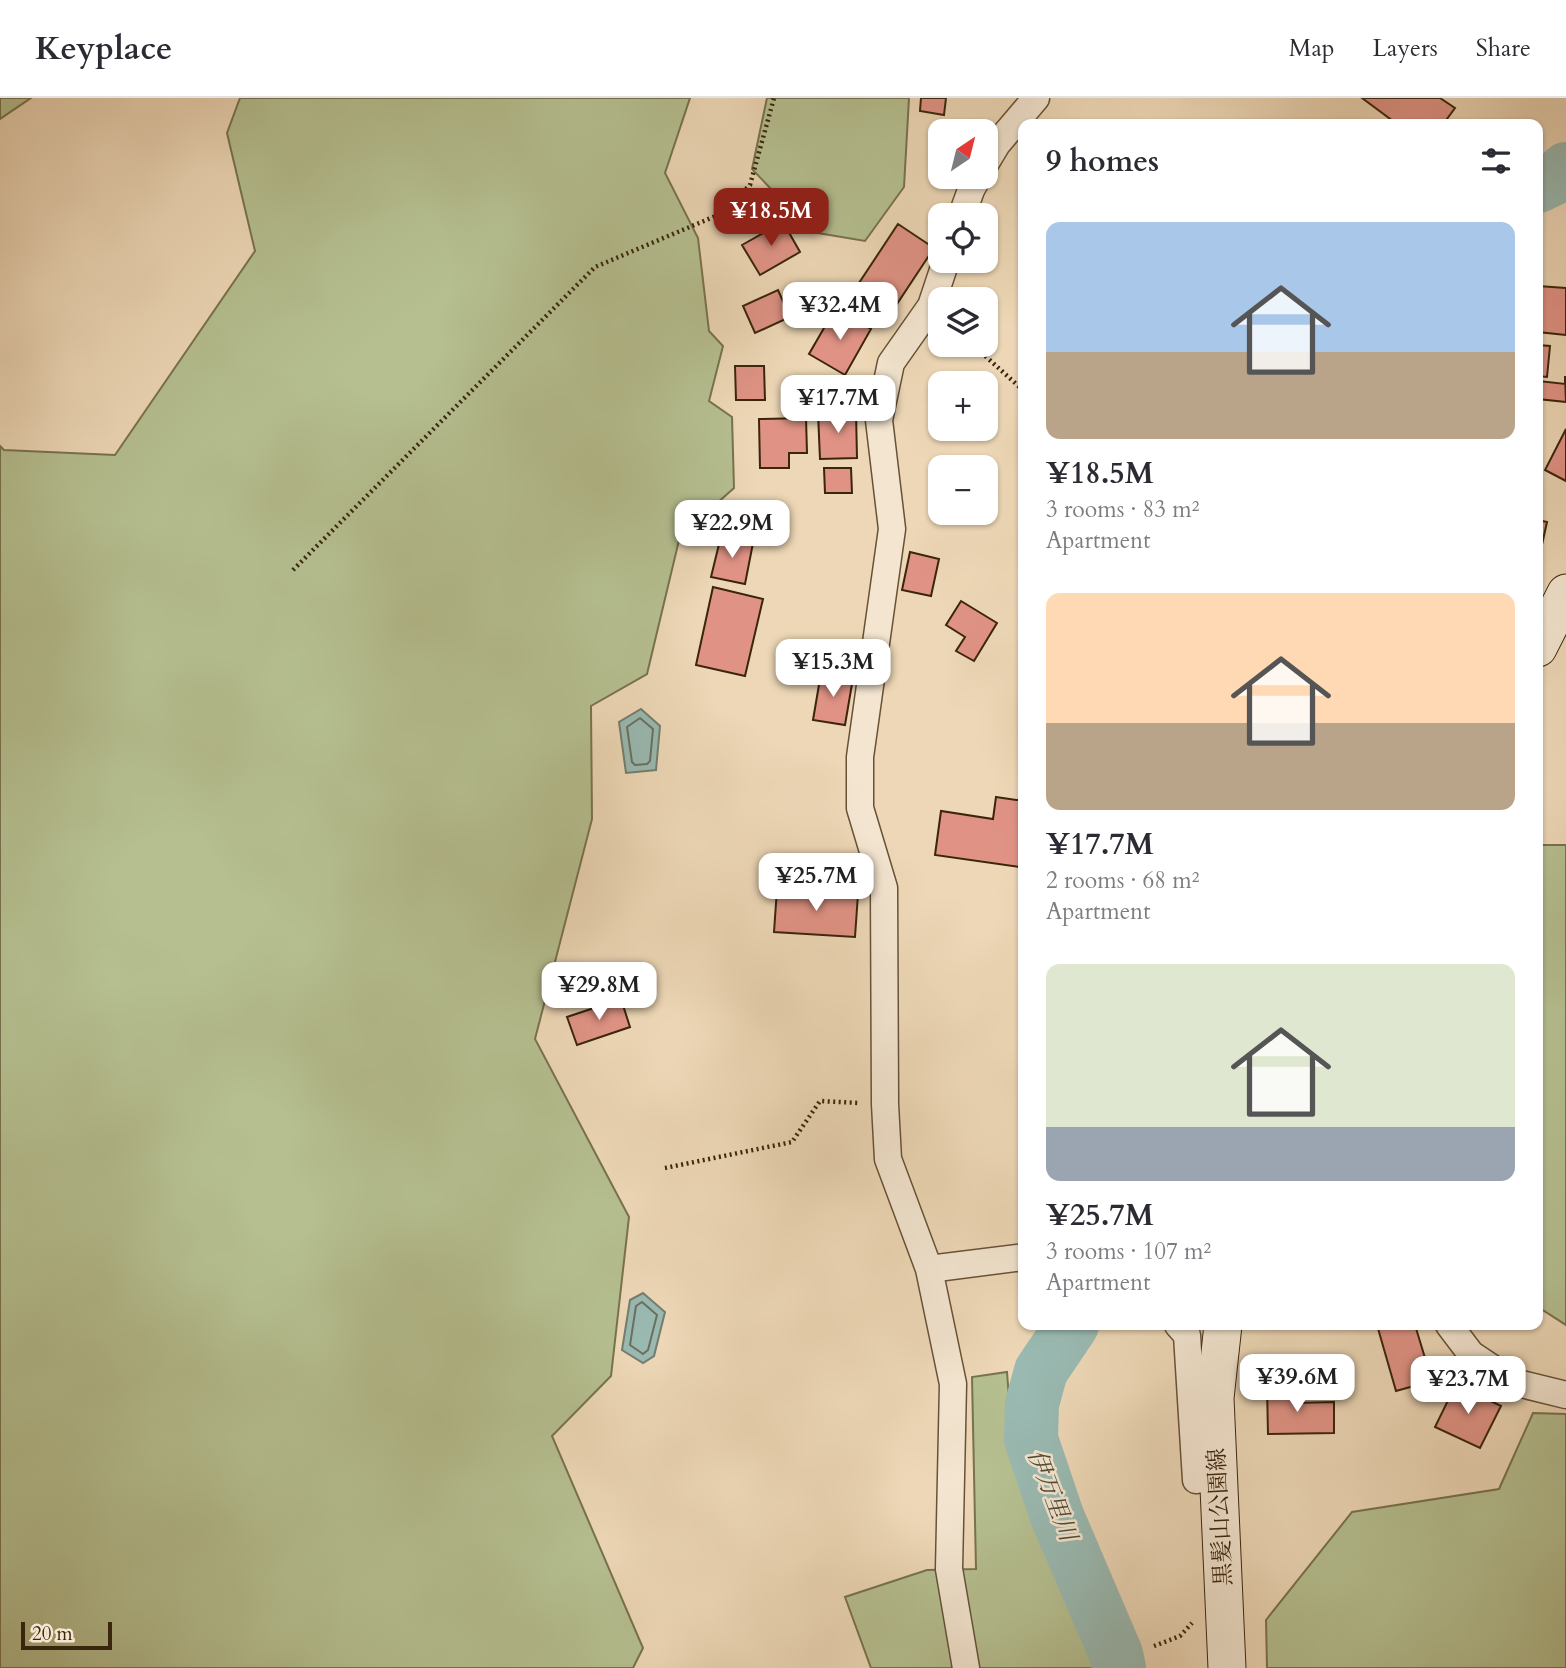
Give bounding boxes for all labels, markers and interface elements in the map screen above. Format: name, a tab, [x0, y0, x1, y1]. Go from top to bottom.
text: Keyplace	[35, 26, 172, 71]
text: Map	[1289, 32, 1335, 65]
text: Layers	[1373, 32, 1438, 65]
text: Share	[1476, 32, 1531, 65]
north arrow	[928, 119, 998, 189]
map controls	[928, 119, 998, 525]
text: 9 homes	[1046, 141, 1159, 182]
icon: filters	[1477, 142, 1515, 180]
pin: ¥18.5M	[714, 188, 828, 248]
text: ¥18.5M	[730, 195, 812, 226]
button: locate	[928, 203, 998, 273]
icon: home	[1218, 267, 1344, 393]
pin: ¥32.4M	[783, 282, 897, 342]
button: layers	[928, 287, 998, 357]
text: ¥32.4M	[799, 289, 881, 320]
button: +	[928, 371, 998, 441]
pin: ¥17.7M	[781, 376, 895, 435]
text: ¥17.7M	[797, 382, 879, 413]
text: ¥18.5M	[1046, 453, 1154, 494]
button: −	[928, 455, 998, 525]
text: 3 rooms · 83 m²	[1046, 494, 1199, 525]
pin: ¥22.9M	[675, 500, 789, 560]
text: ¥22.9M	[691, 507, 773, 538]
text: Apartment	[1046, 525, 1150, 556]
icon: home	[1218, 638, 1344, 764]
pin: ¥15.3M	[776, 640, 890, 699]
text: ¥15.3M	[792, 646, 874, 677]
text: ¥17.7M	[1046, 824, 1154, 865]
pin: ¥25.7M	[759, 854, 873, 913]
text: ¥25.7M	[775, 860, 857, 891]
text: 2 rooms · 68 m²	[1046, 865, 1199, 896]
text: Apartment	[1046, 896, 1150, 927]
pin: ¥29.8M	[542, 962, 656, 1022]
text: ¥29.8M	[558, 969, 640, 1000]
icon: home	[1218, 1009, 1344, 1135]
text: ¥25.7M	[1046, 1195, 1154, 1236]
text: 3 rooms · 107 m²	[1046, 1236, 1211, 1267]
text: Apartment	[1046, 1267, 1150, 1298]
pin: ¥39.6M	[1240, 1354, 1354, 1414]
pin: ¥23.7M	[1411, 1356, 1525, 1416]
text: ¥39.6M	[1256, 1361, 1338, 1392]
text: ¥23.7M	[1427, 1363, 1509, 1394]
water label: 伊万里川	[1019, 1444, 1086, 1549]
street label: 黒髪山公園線	[1201, 1447, 1239, 1587]
scale bar	[21, 1619, 112, 1651]
text: 20 m	[32, 1621, 73, 1647]

